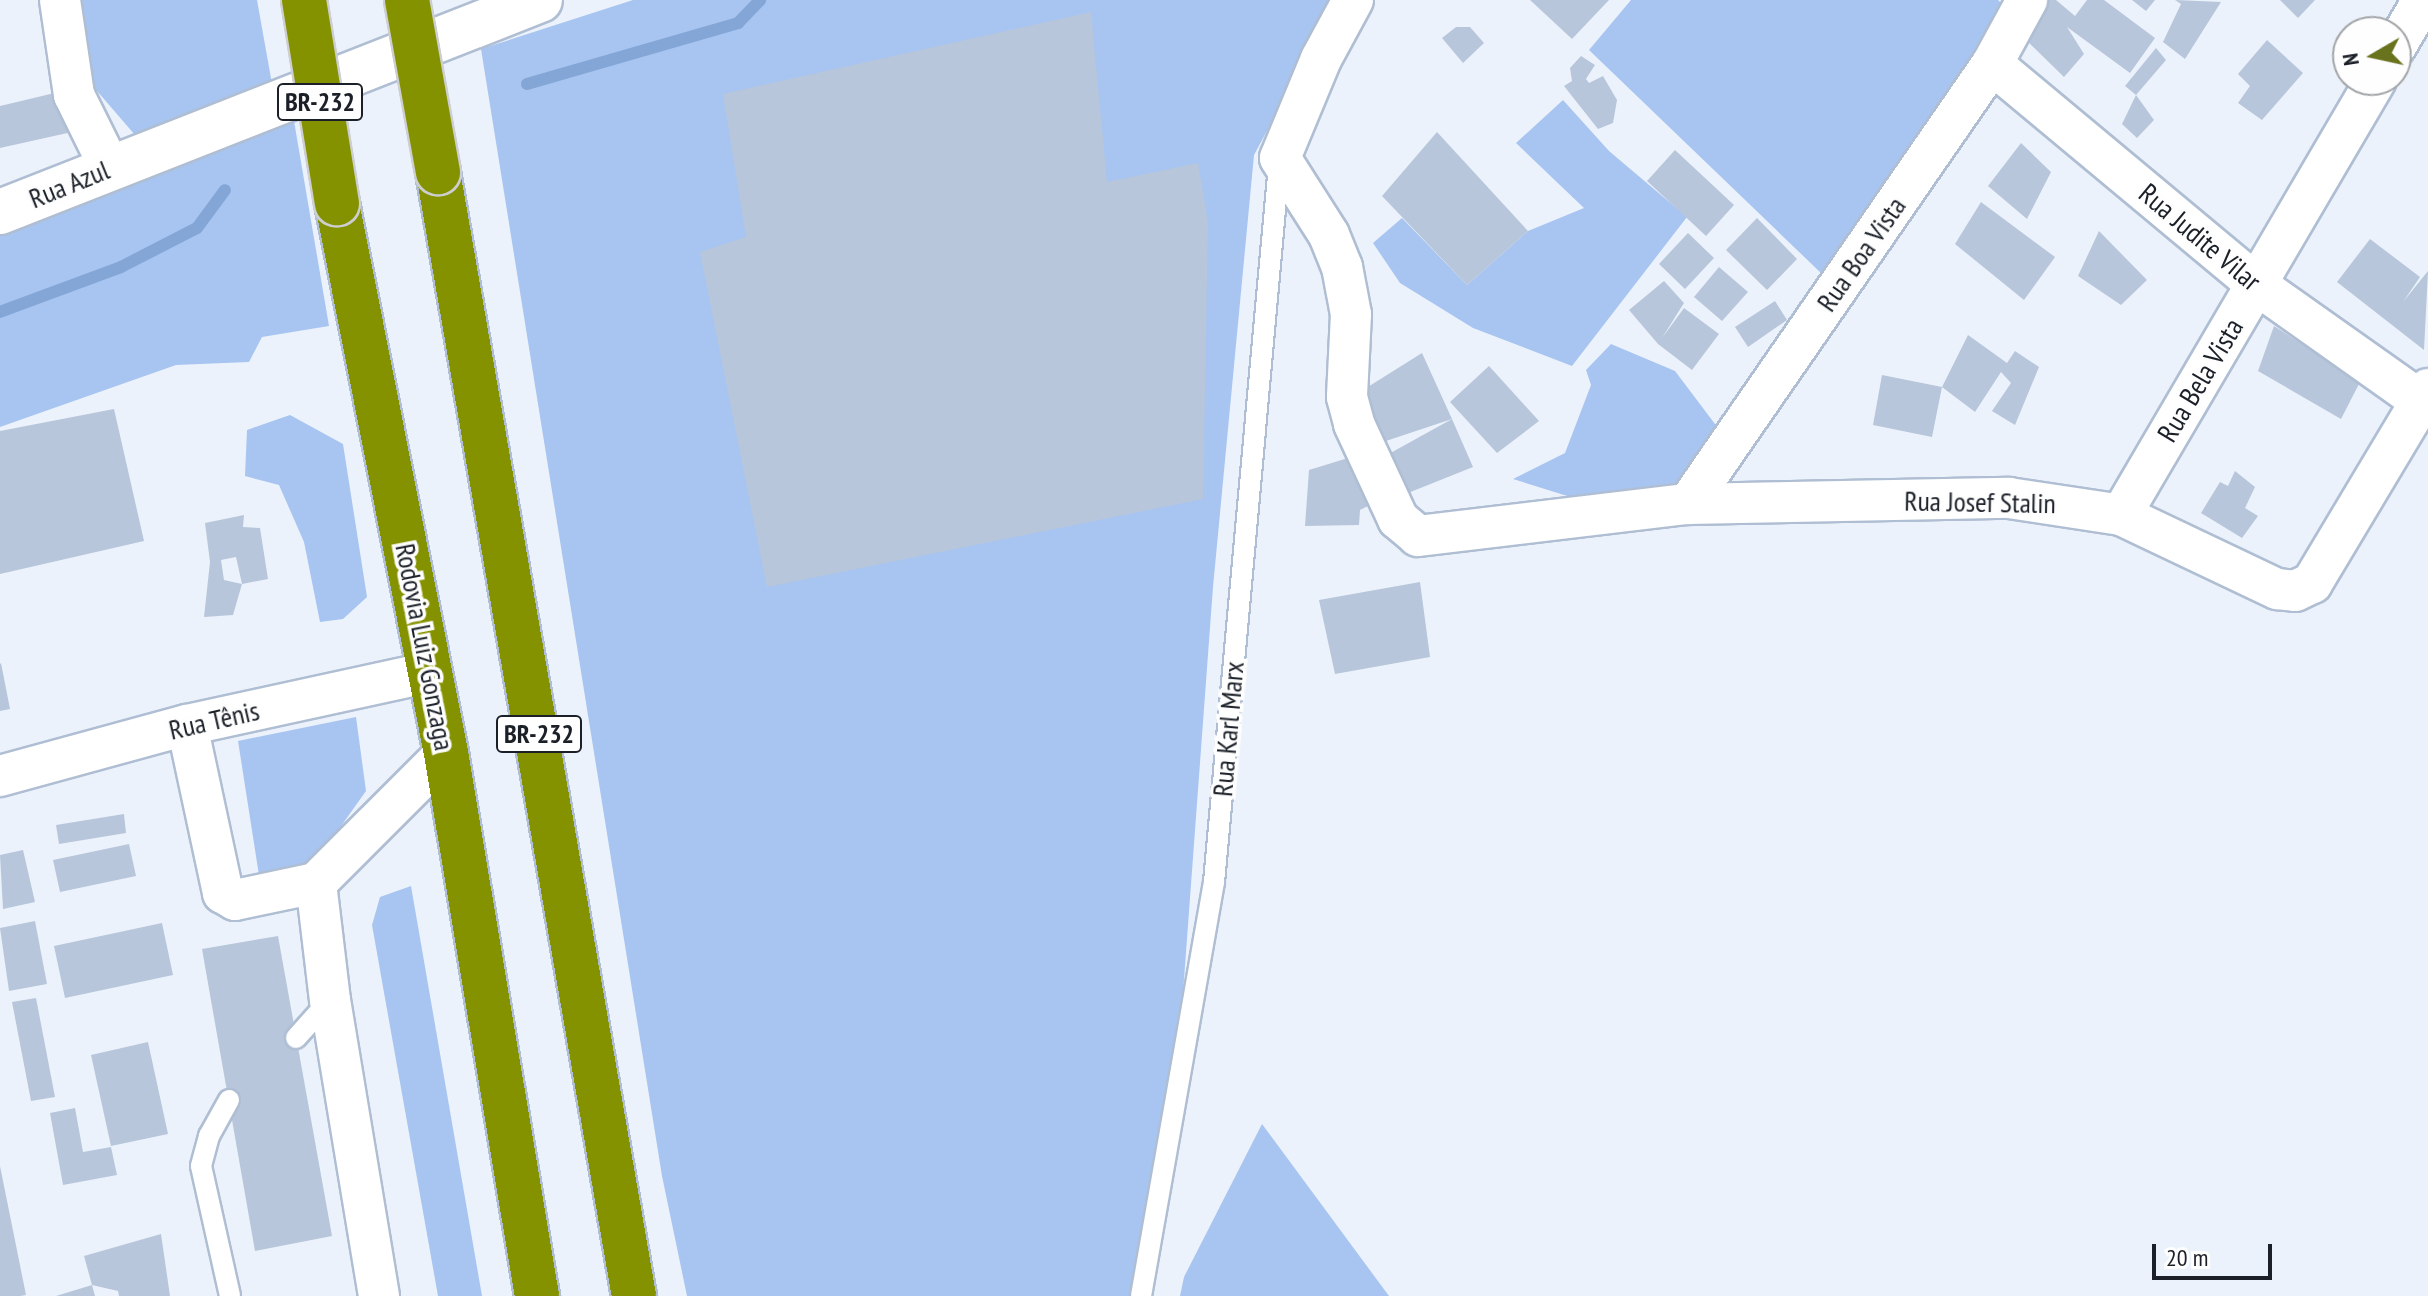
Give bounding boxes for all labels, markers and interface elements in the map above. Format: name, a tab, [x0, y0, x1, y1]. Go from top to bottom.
north arrow	[2332, 16, 2412, 96]
text: N	[2336, 51, 2365, 68]
road number: BR-232	[276, 80, 364, 124]
street label: Rua Azul	[24, 153, 114, 215]
street label: Rua Judite Vilar	[2132, 176, 2268, 298]
street label: Rua Boa Vista	[1809, 190, 1913, 318]
street label: Rua Bela Vista	[2150, 312, 2250, 448]
street label: Rua Josef Stalin	[1904, 484, 2056, 520]
street label: Rodovia Luiz Gonzaga	[388, 540, 462, 754]
street label: Rua Karl Marx	[1205, 660, 1251, 798]
street label: Rua Tênis	[165, 693, 263, 747]
road number: BR-232	[495, 712, 583, 756]
scale bar	[2156, 1228, 2276, 1278]
text: 20 m	[2166, 1242, 2208, 1273]

